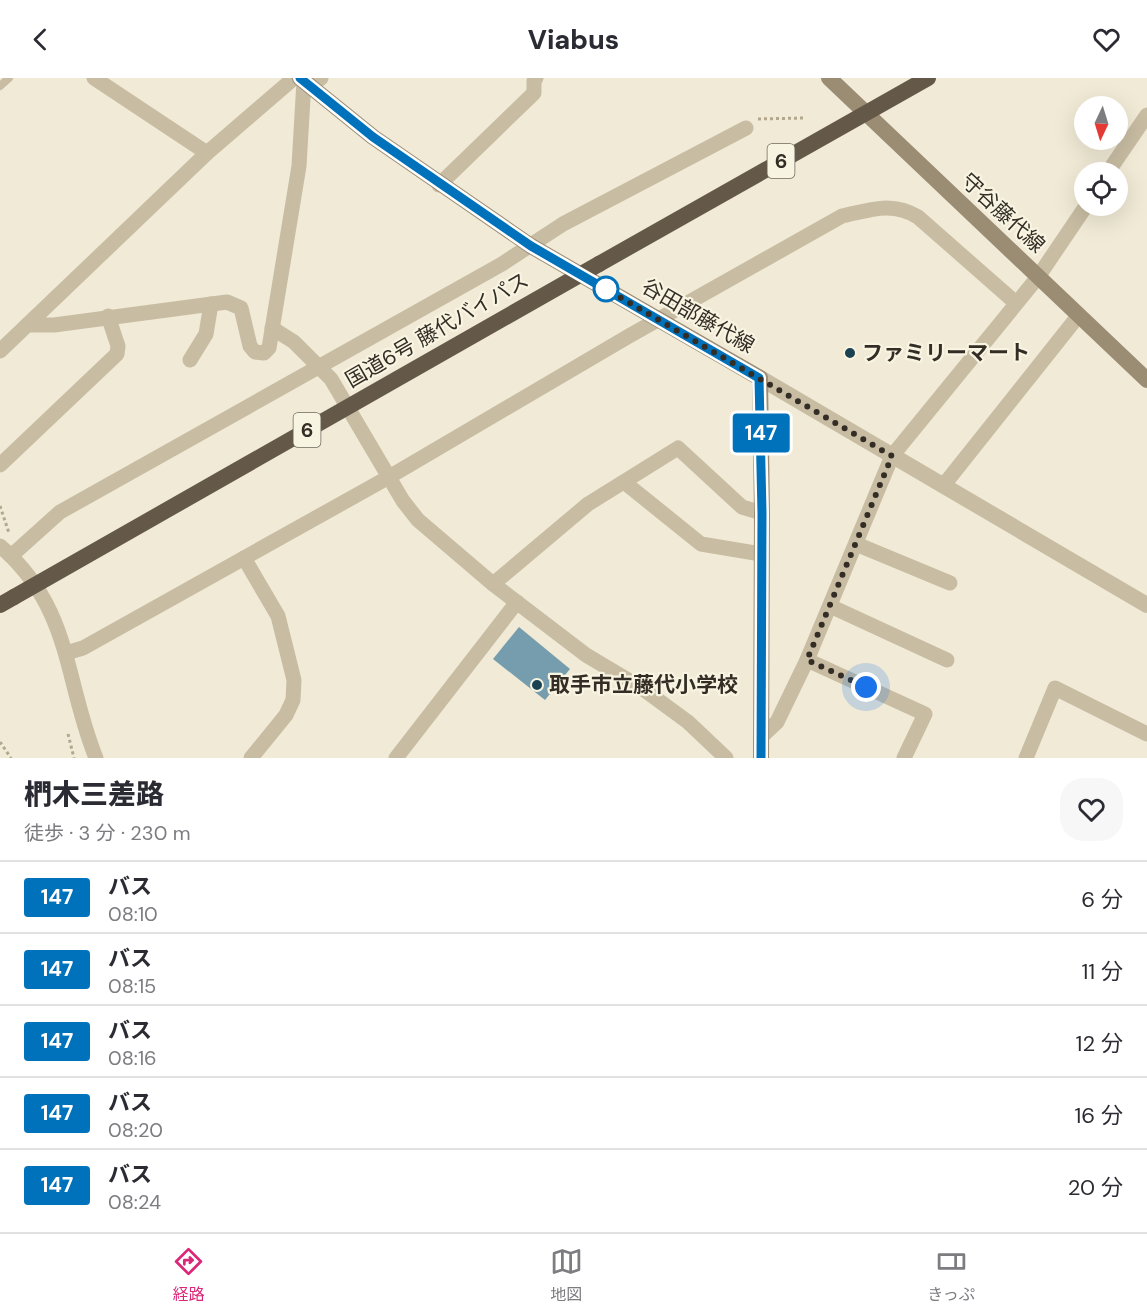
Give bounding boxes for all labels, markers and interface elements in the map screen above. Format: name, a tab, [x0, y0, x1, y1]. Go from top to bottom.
text: Viabus	[528, 22, 619, 57]
icon: back	[24, 23, 57, 56]
icon: heart	[1090, 23, 1123, 56]
north arrow	[1074, 96, 1128, 150]
map controls	[1074, 96, 1128, 216]
road number: 6	[768, 144, 794, 178]
button: locate	[1074, 162, 1128, 216]
street label: 守谷藤代線	[955, 167, 1051, 259]
street label: 国道6号 藤代バイパス	[340, 266, 534, 394]
street label: 谷田部藤代線	[636, 272, 760, 360]
unlabelled marker	[593, 276, 619, 302]
place label: ファミリーマート	[862, 339, 1030, 367]
marker: ファミリーマート	[843, 346, 857, 360]
road number: 6	[294, 413, 320, 447]
line badge: 147	[726, 414, 795, 452]
text: 147	[745, 419, 777, 447]
place label: 取手市立藤代小学校	[549, 671, 738, 699]
your location	[851, 672, 881, 702]
marker: 取手市立藤代小学校	[530, 678, 544, 692]
text: 椚木三差路	[24, 776, 164, 813]
button: heart	[1060, 778, 1123, 841]
text: 徒歩 · 3 分 · 230 m	[24, 820, 191, 846]
text: バス	[108, 872, 152, 901]
text: 147	[41, 883, 73, 911]
text: 6 分	[1081, 885, 1123, 914]
text: 08:10	[108, 901, 158, 927]
text: バス	[108, 944, 152, 973]
text: 147	[41, 955, 73, 983]
text: 11 分	[1081, 957, 1123, 986]
text: 08:15	[108, 973, 156, 999]
text: バス	[108, 1016, 152, 1045]
text: 147	[41, 1027, 73, 1055]
text: 12 分	[1076, 1029, 1123, 1058]
text: 08:16	[108, 1045, 157, 1071]
text: バス	[108, 1088, 152, 1117]
text: 147	[41, 1099, 73, 1127]
text: 16 分	[1074, 1101, 1123, 1130]
text: 08:20	[108, 1117, 163, 1143]
text: バス	[108, 1160, 152, 1189]
text: 147	[41, 1171, 73, 1199]
text: 20 分	[1068, 1173, 1123, 1202]
text: 08:24	[108, 1189, 161, 1215]
tab: 経路	[172, 1245, 205, 1305]
tab: 地図	[550, 1245, 583, 1305]
tab: きっぷ	[927, 1245, 975, 1305]

